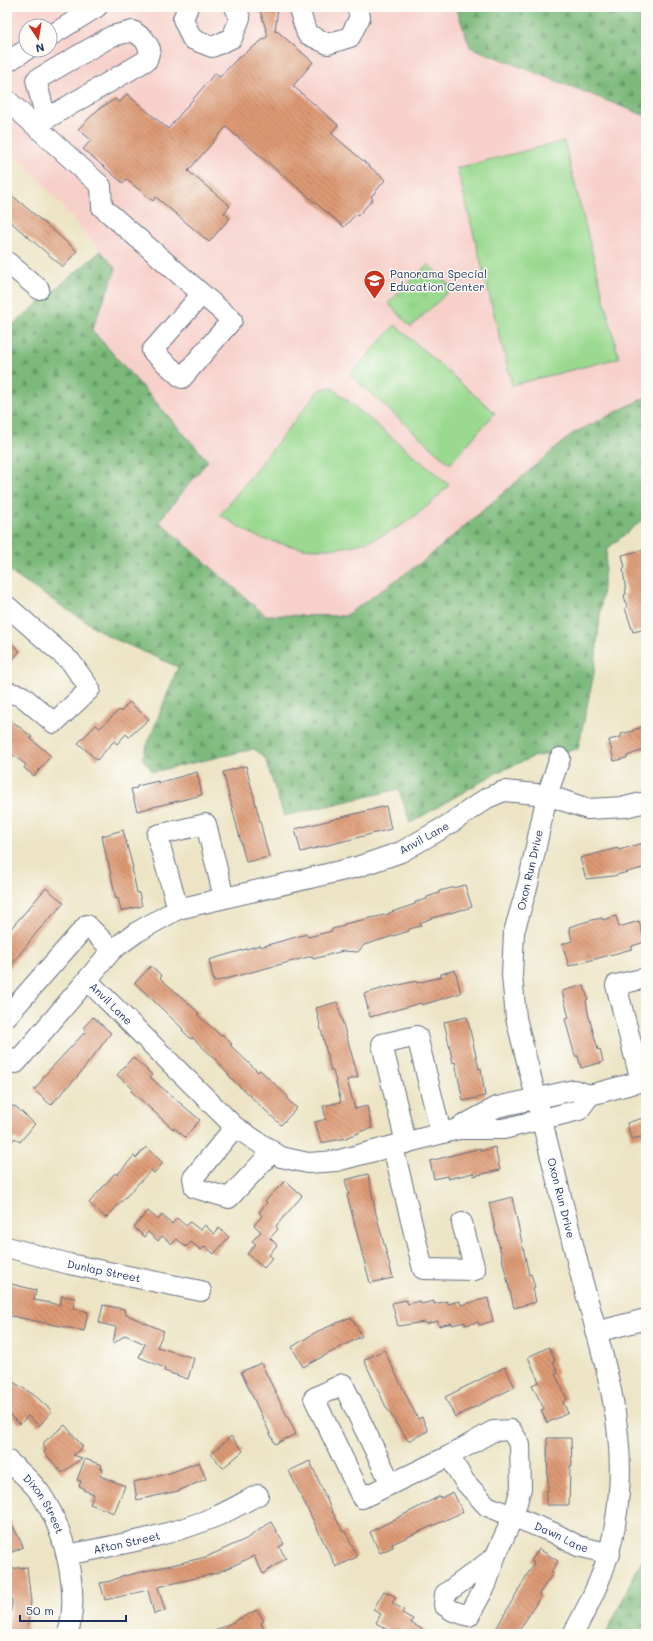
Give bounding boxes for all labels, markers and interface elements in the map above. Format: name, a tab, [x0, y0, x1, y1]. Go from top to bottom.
north arrow	[18, 18, 58, 58]
text: N	[35, 40, 46, 56]
place label: Panorama Special Education Center	[390, 266, 487, 294]
school or university icon: Panorama Special Education Center	[362, 267, 388, 300]
street label: Anvil Lane	[396, 818, 451, 857]
street label: Oxon Run Drive	[513, 828, 546, 912]
street label: Anvil Lane	[86, 979, 136, 1028]
street label: Oxon Run Drive	[544, 1156, 579, 1240]
street label: Dunlap Street	[66, 1256, 142, 1286]
street label: Dixon Street	[20, 1470, 68, 1536]
street label: Dawn Lane	[532, 1518, 590, 1555]
street label: Afton Street	[92, 1527, 162, 1557]
scale bar	[20, 1597, 126, 1623]
text: 50 m	[26, 1602, 54, 1618]

